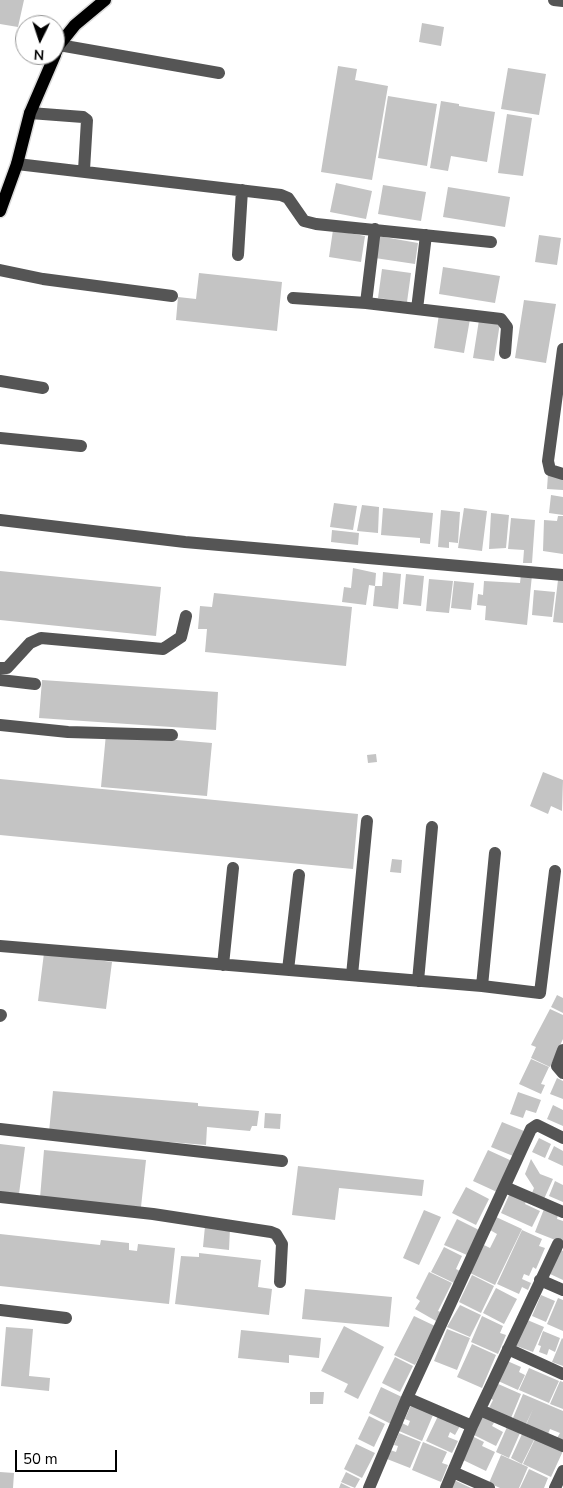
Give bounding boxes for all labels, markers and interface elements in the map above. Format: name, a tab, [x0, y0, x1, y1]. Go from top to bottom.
north arrow	[15, 15, 65, 65]
text: N	[33, 45, 45, 64]
scale bar	[18, 1440, 120, 1472]
text: 50 m	[23, 1449, 58, 1469]

